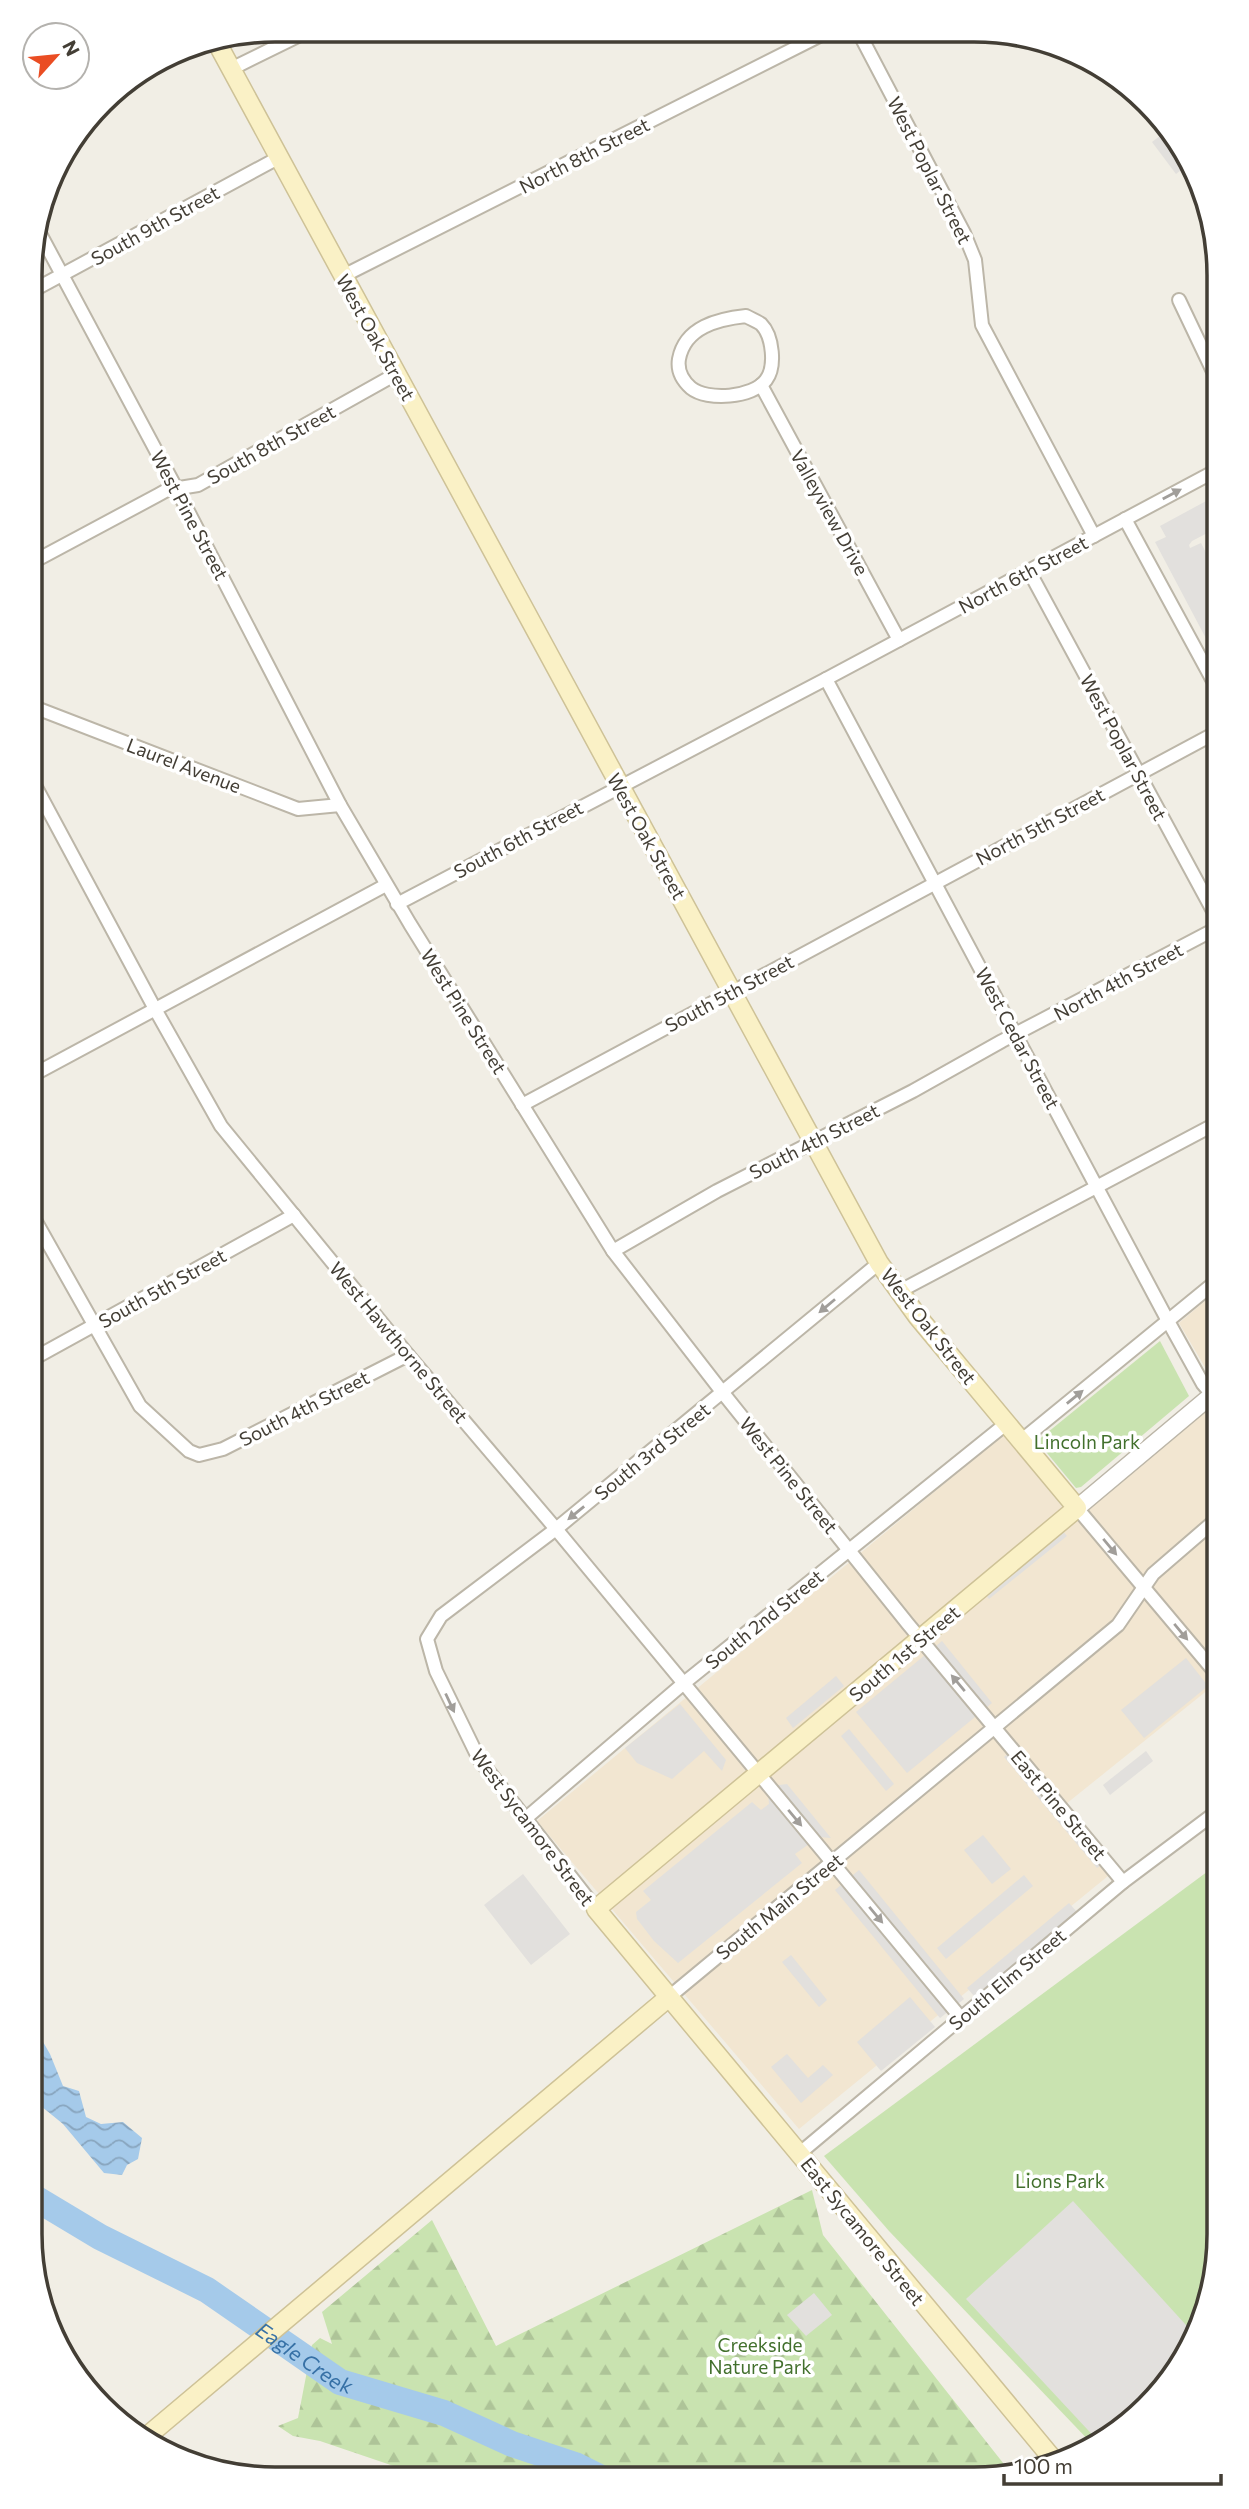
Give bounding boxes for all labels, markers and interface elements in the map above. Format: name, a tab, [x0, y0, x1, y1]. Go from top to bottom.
north arrow	[21, 21, 91, 91]
text: N	[58, 36, 85, 60]
street label: West Poplar Street	[883, 93, 977, 248]
street label: North 8th Street	[515, 112, 653, 198]
street label: South 9th Street	[87, 180, 223, 270]
street label: West Oak Street	[332, 270, 420, 405]
street label: South 8th Street	[203, 399, 339, 489]
street label: Valleyview Drive	[786, 445, 874, 579]
street label: West Pine Street	[146, 446, 234, 584]
one-way arrow	[1162, 488, 1182, 500]
street label: North 6th Street	[954, 530, 1092, 618]
street label: West Poplar Street	[1076, 670, 1172, 824]
street label: Laurel Avenue	[124, 733, 244, 797]
street label: West Oak Street	[603, 769, 691, 904]
street label: North 5th Street	[972, 782, 1108, 870]
street label: South 6th Street	[449, 795, 587, 883]
street label: North 4th Street	[1049, 937, 1187, 1025]
street label: West Pine Street	[416, 944, 512, 1078]
street label: South 5th Street	[661, 949, 797, 1037]
street label: West Cedar Street	[971, 963, 1065, 1113]
street label: South 4th Street	[745, 1098, 883, 1184]
street label: South 5th Street	[94, 1243, 230, 1333]
street label: West Hawthorne Street	[325, 1257, 473, 1427]
street label: West Oak Street	[876, 1263, 982, 1389]
one-way arrow	[818, 1298, 836, 1314]
street label: South 4th Street	[235, 1365, 373, 1451]
one-way arrow	[1065, 1390, 1083, 1405]
street label: South 3rd Street	[590, 1397, 715, 1505]
street label: West Pine Street	[735, 1412, 843, 1538]
park label: Lincoln Park	[1034, 1430, 1140, 1453]
one-way arrow	[567, 1505, 584, 1520]
one-way arrow	[1102, 1539, 1117, 1556]
street label: South 2nd Street	[700, 1564, 828, 1674]
street label: South 1st Street	[844, 1600, 964, 1706]
one-way arrow	[1173, 1623, 1188, 1640]
one-way arrow	[950, 1674, 965, 1692]
one-way arrow	[444, 1693, 456, 1713]
street label: West Sycamore Street	[467, 1744, 600, 1910]
street label: East Pine Street	[1006, 1745, 1112, 1865]
one-way arrow	[788, 1808, 803, 1826]
street label: South Main Street	[711, 1848, 847, 1964]
one-way arrow	[868, 1906, 883, 1923]
street label: South Elm Street	[944, 1923, 1070, 2035]
street label: East Sycamore Street	[796, 2153, 930, 2310]
park label: Lions Park	[1015, 2169, 1105, 2192]
water label: Eagle Creek	[252, 2316, 356, 2398]
park label: Creekside Nature Park	[708, 2333, 812, 2378]
scale bar	[1004, 2442, 1221, 2486]
text: 100 m	[1014, 2453, 1073, 2478]

